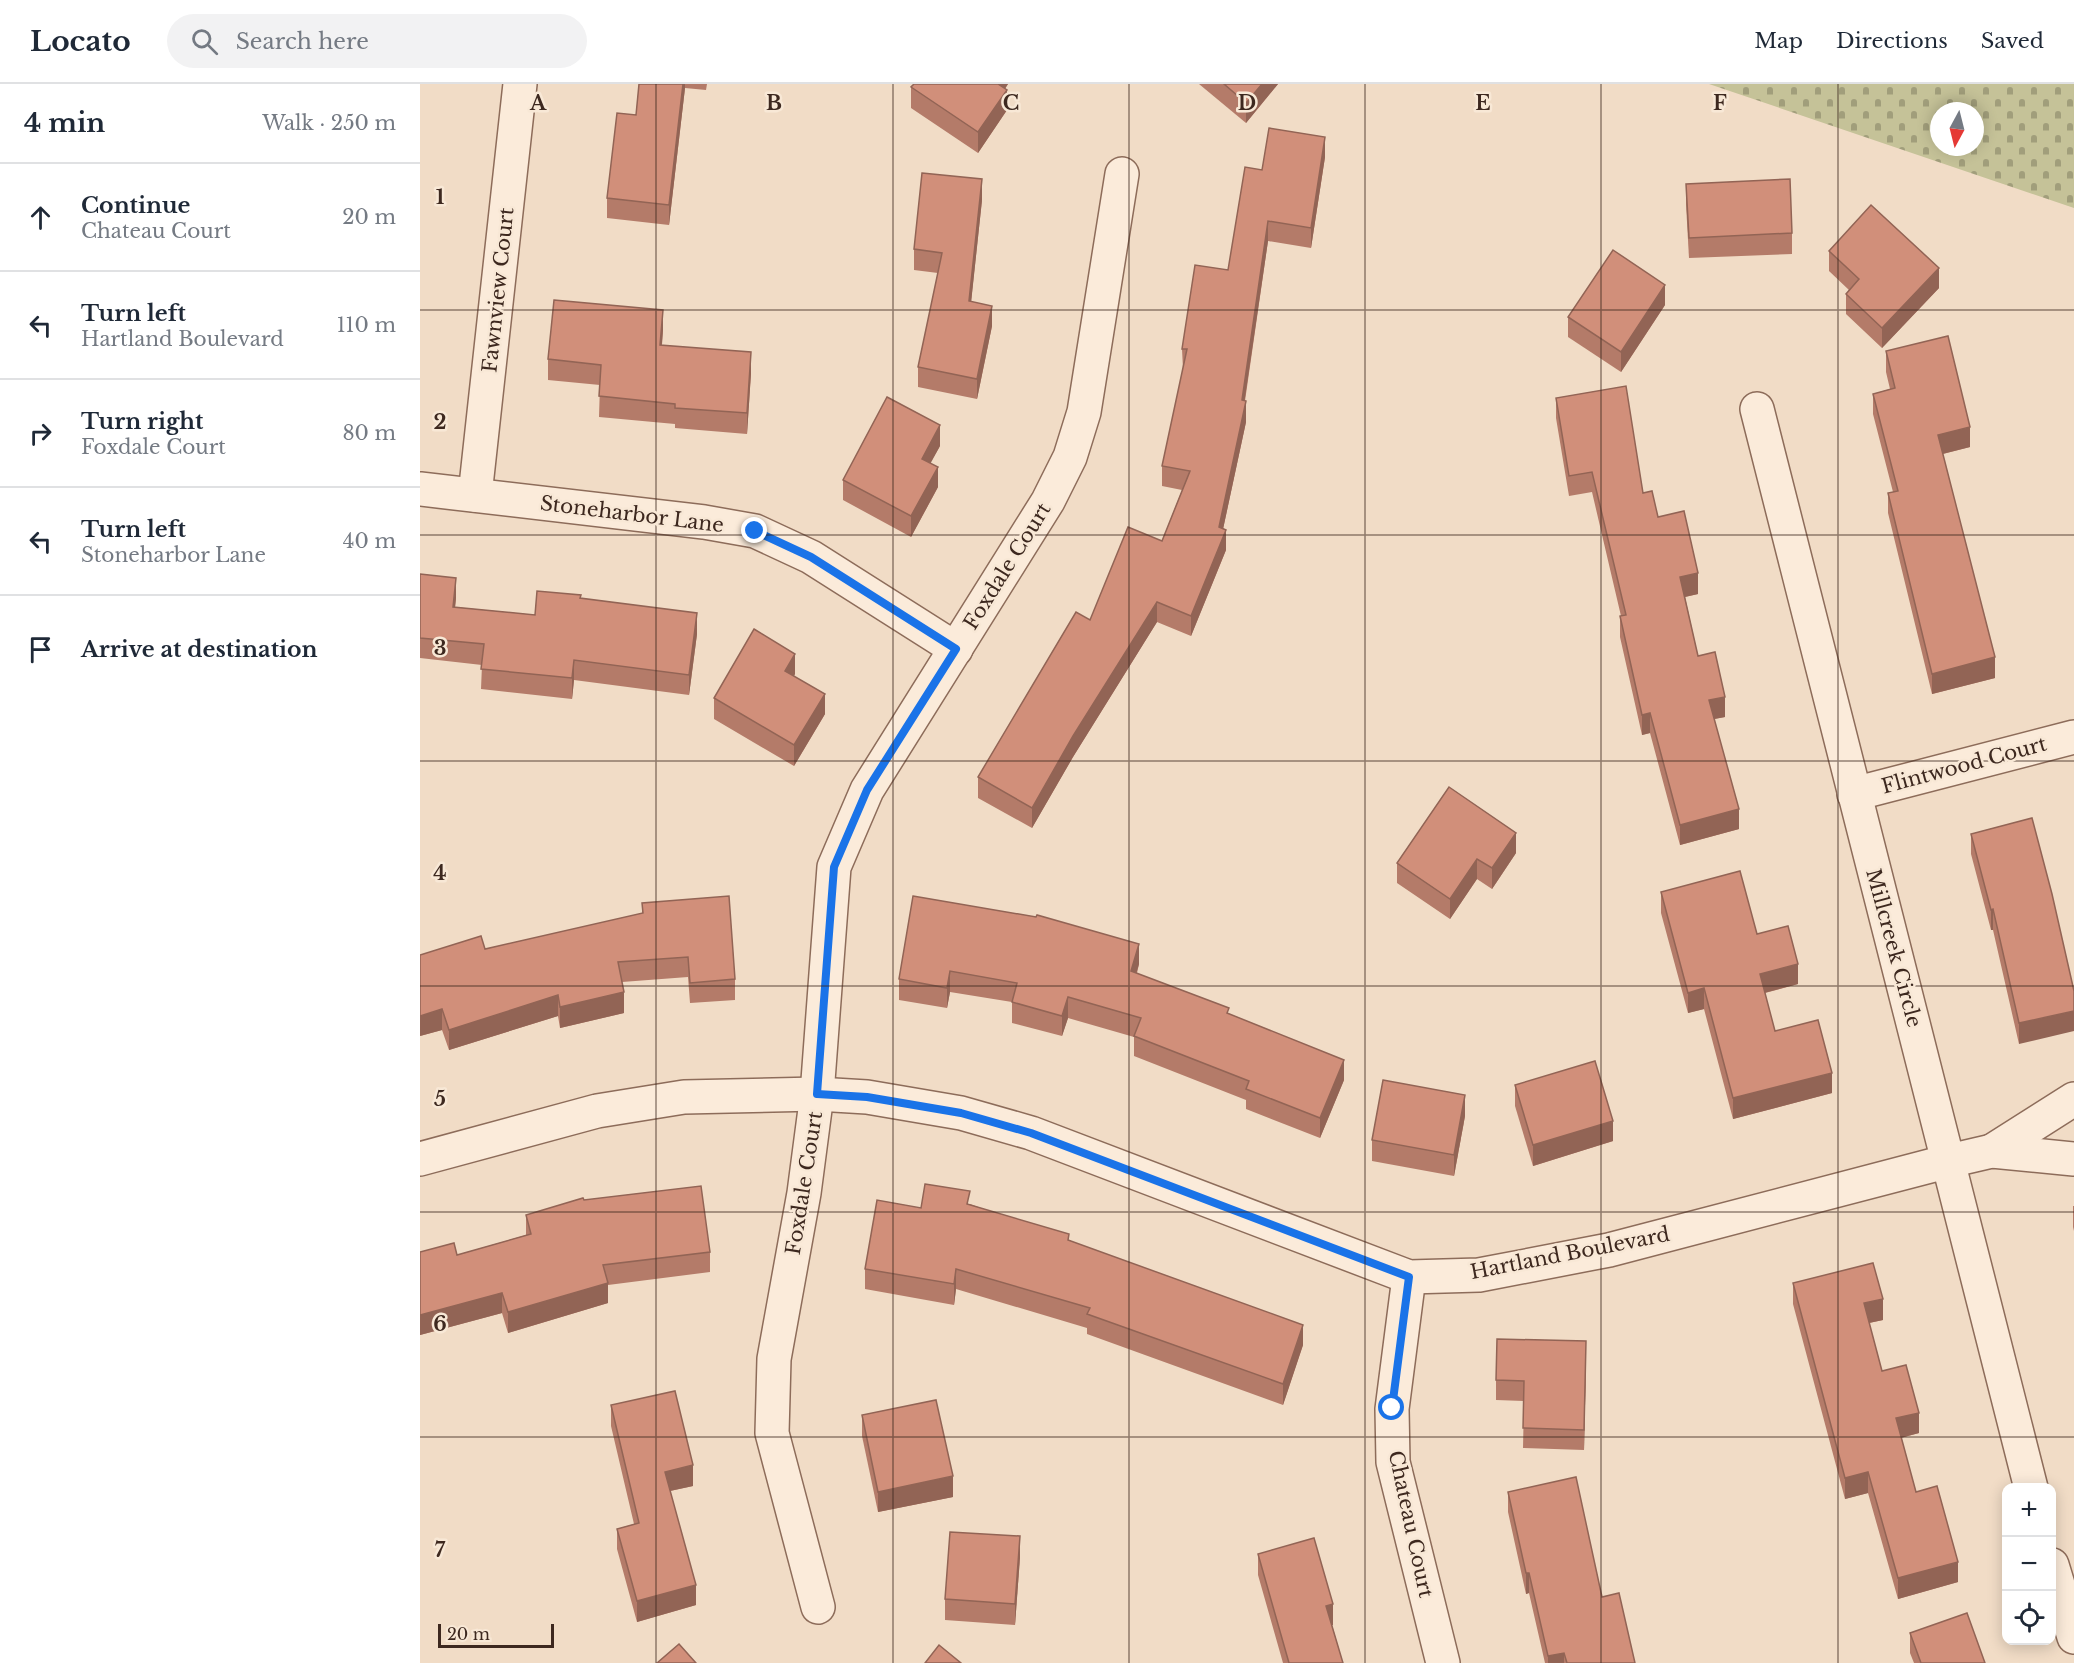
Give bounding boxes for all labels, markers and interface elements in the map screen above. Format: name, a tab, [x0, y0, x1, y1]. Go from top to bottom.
search box	[167, 14, 587, 68]
text: Locato	[30, 24, 131, 59]
icon: search	[188, 25, 221, 58]
text: Search here	[236, 28, 369, 55]
text: Map	[1754, 28, 1803, 54]
text: Directions	[1836, 28, 1948, 54]
text: Saved	[1981, 28, 2044, 54]
text: A	[529, 91, 547, 115]
text: B	[766, 91, 782, 115]
text: C	[1003, 91, 1019, 115]
text: D	[1238, 91, 1256, 115]
text: E	[1475, 91, 1491, 115]
text: F	[1713, 91, 1727, 115]
north arrow	[1930, 102, 1984, 156]
text: 4 min	[24, 107, 105, 139]
text: Walk · 250 m	[262, 111, 396, 135]
text: 1	[436, 185, 445, 209]
text: Continue	[81, 192, 190, 219]
icon: ahead	[24, 201, 57, 234]
text: 20 m	[342, 205, 396, 229]
street label: Fawnview Court	[477, 206, 519, 374]
text: Chateau Court	[81, 219, 231, 243]
text: Turn left	[81, 300, 186, 327]
icon: left	[24, 309, 57, 342]
text: 110 m	[337, 313, 396, 337]
text: Hartland Boulevard	[81, 327, 284, 351]
text: Turn right	[81, 408, 203, 435]
text: 2	[433, 410, 447, 434]
icon: right	[24, 417, 57, 450]
text: 80 m	[342, 421, 396, 445]
text: Foxdale Court	[81, 435, 226, 459]
street label: Stoneharbor Lane	[539, 491, 725, 537]
street label: Foxdale Court	[958, 498, 1056, 634]
text: Turn left	[81, 516, 186, 543]
route end	[741, 517, 767, 543]
icon: left	[24, 525, 57, 558]
text: 40 m	[343, 529, 396, 553]
text: Stoneharbor Lane	[81, 543, 266, 567]
icon: arrive	[24, 633, 57, 666]
text: Arrive at destination	[81, 636, 318, 663]
text: 3	[434, 636, 446, 660]
street label: Flintwood Court	[1879, 731, 2050, 799]
text: 4	[433, 861, 447, 885]
street label: Millcreek Circle	[1861, 866, 1927, 1030]
text: 5	[434, 1087, 446, 1111]
street label: Foxdale Court	[781, 1109, 827, 1256]
street label: Hartland Boulevard	[1468, 1222, 1672, 1284]
text: 6	[433, 1312, 447, 1336]
route start	[1378, 1394, 1404, 1420]
street label: Chateau Court	[1384, 1448, 1438, 1600]
map controls	[2002, 1483, 2056, 1645]
button: +	[2002, 1483, 2056, 1537]
button: −	[2002, 1537, 2056, 1591]
text: 7	[435, 1538, 446, 1562]
button: locate	[2002, 1591, 2056, 1645]
scale bar	[438, 1621, 554, 1648]
text: 20 m	[447, 1624, 490, 1644]

